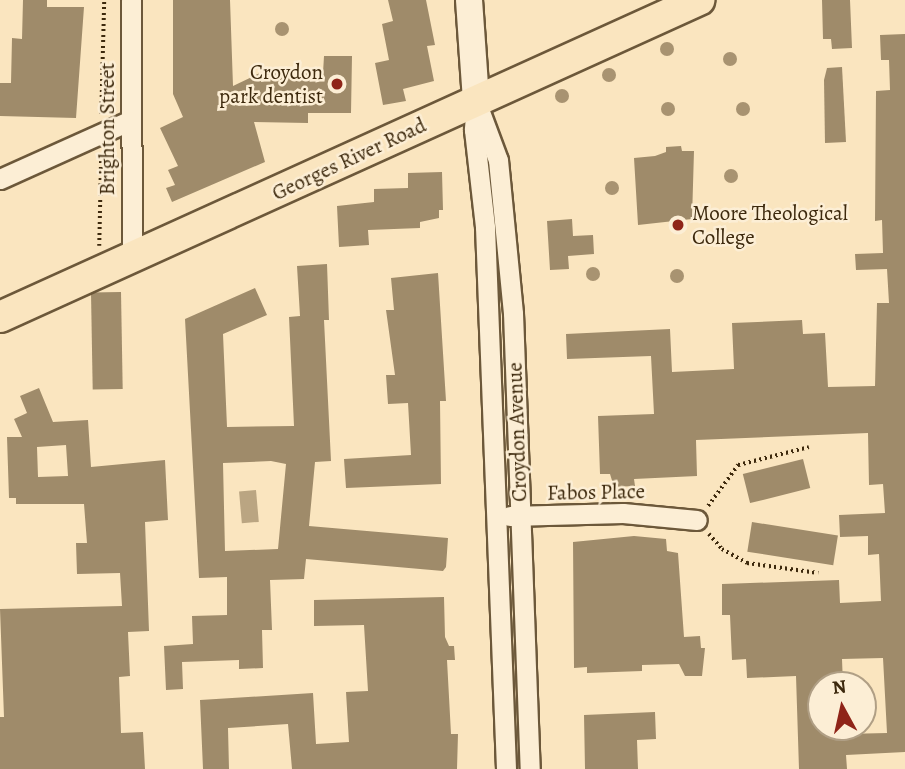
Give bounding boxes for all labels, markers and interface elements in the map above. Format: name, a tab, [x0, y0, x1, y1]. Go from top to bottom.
place label: Croydon park dentist	[219, 59, 323, 109]
street label: Brighton Street	[94, 63, 120, 195]
marker: Croydon park dentist	[329, 76, 345, 92]
street label: Georges River Road	[268, 112, 430, 206]
place label: Moore Theological College	[692, 200, 848, 250]
marker: Moore Theological College	[670, 217, 686, 233]
street label: Croydon Avenue	[502, 362, 532, 502]
street label: Fabos Place	[547, 479, 645, 505]
north arrow	[807, 671, 877, 741]
text: N	[831, 673, 848, 701]

